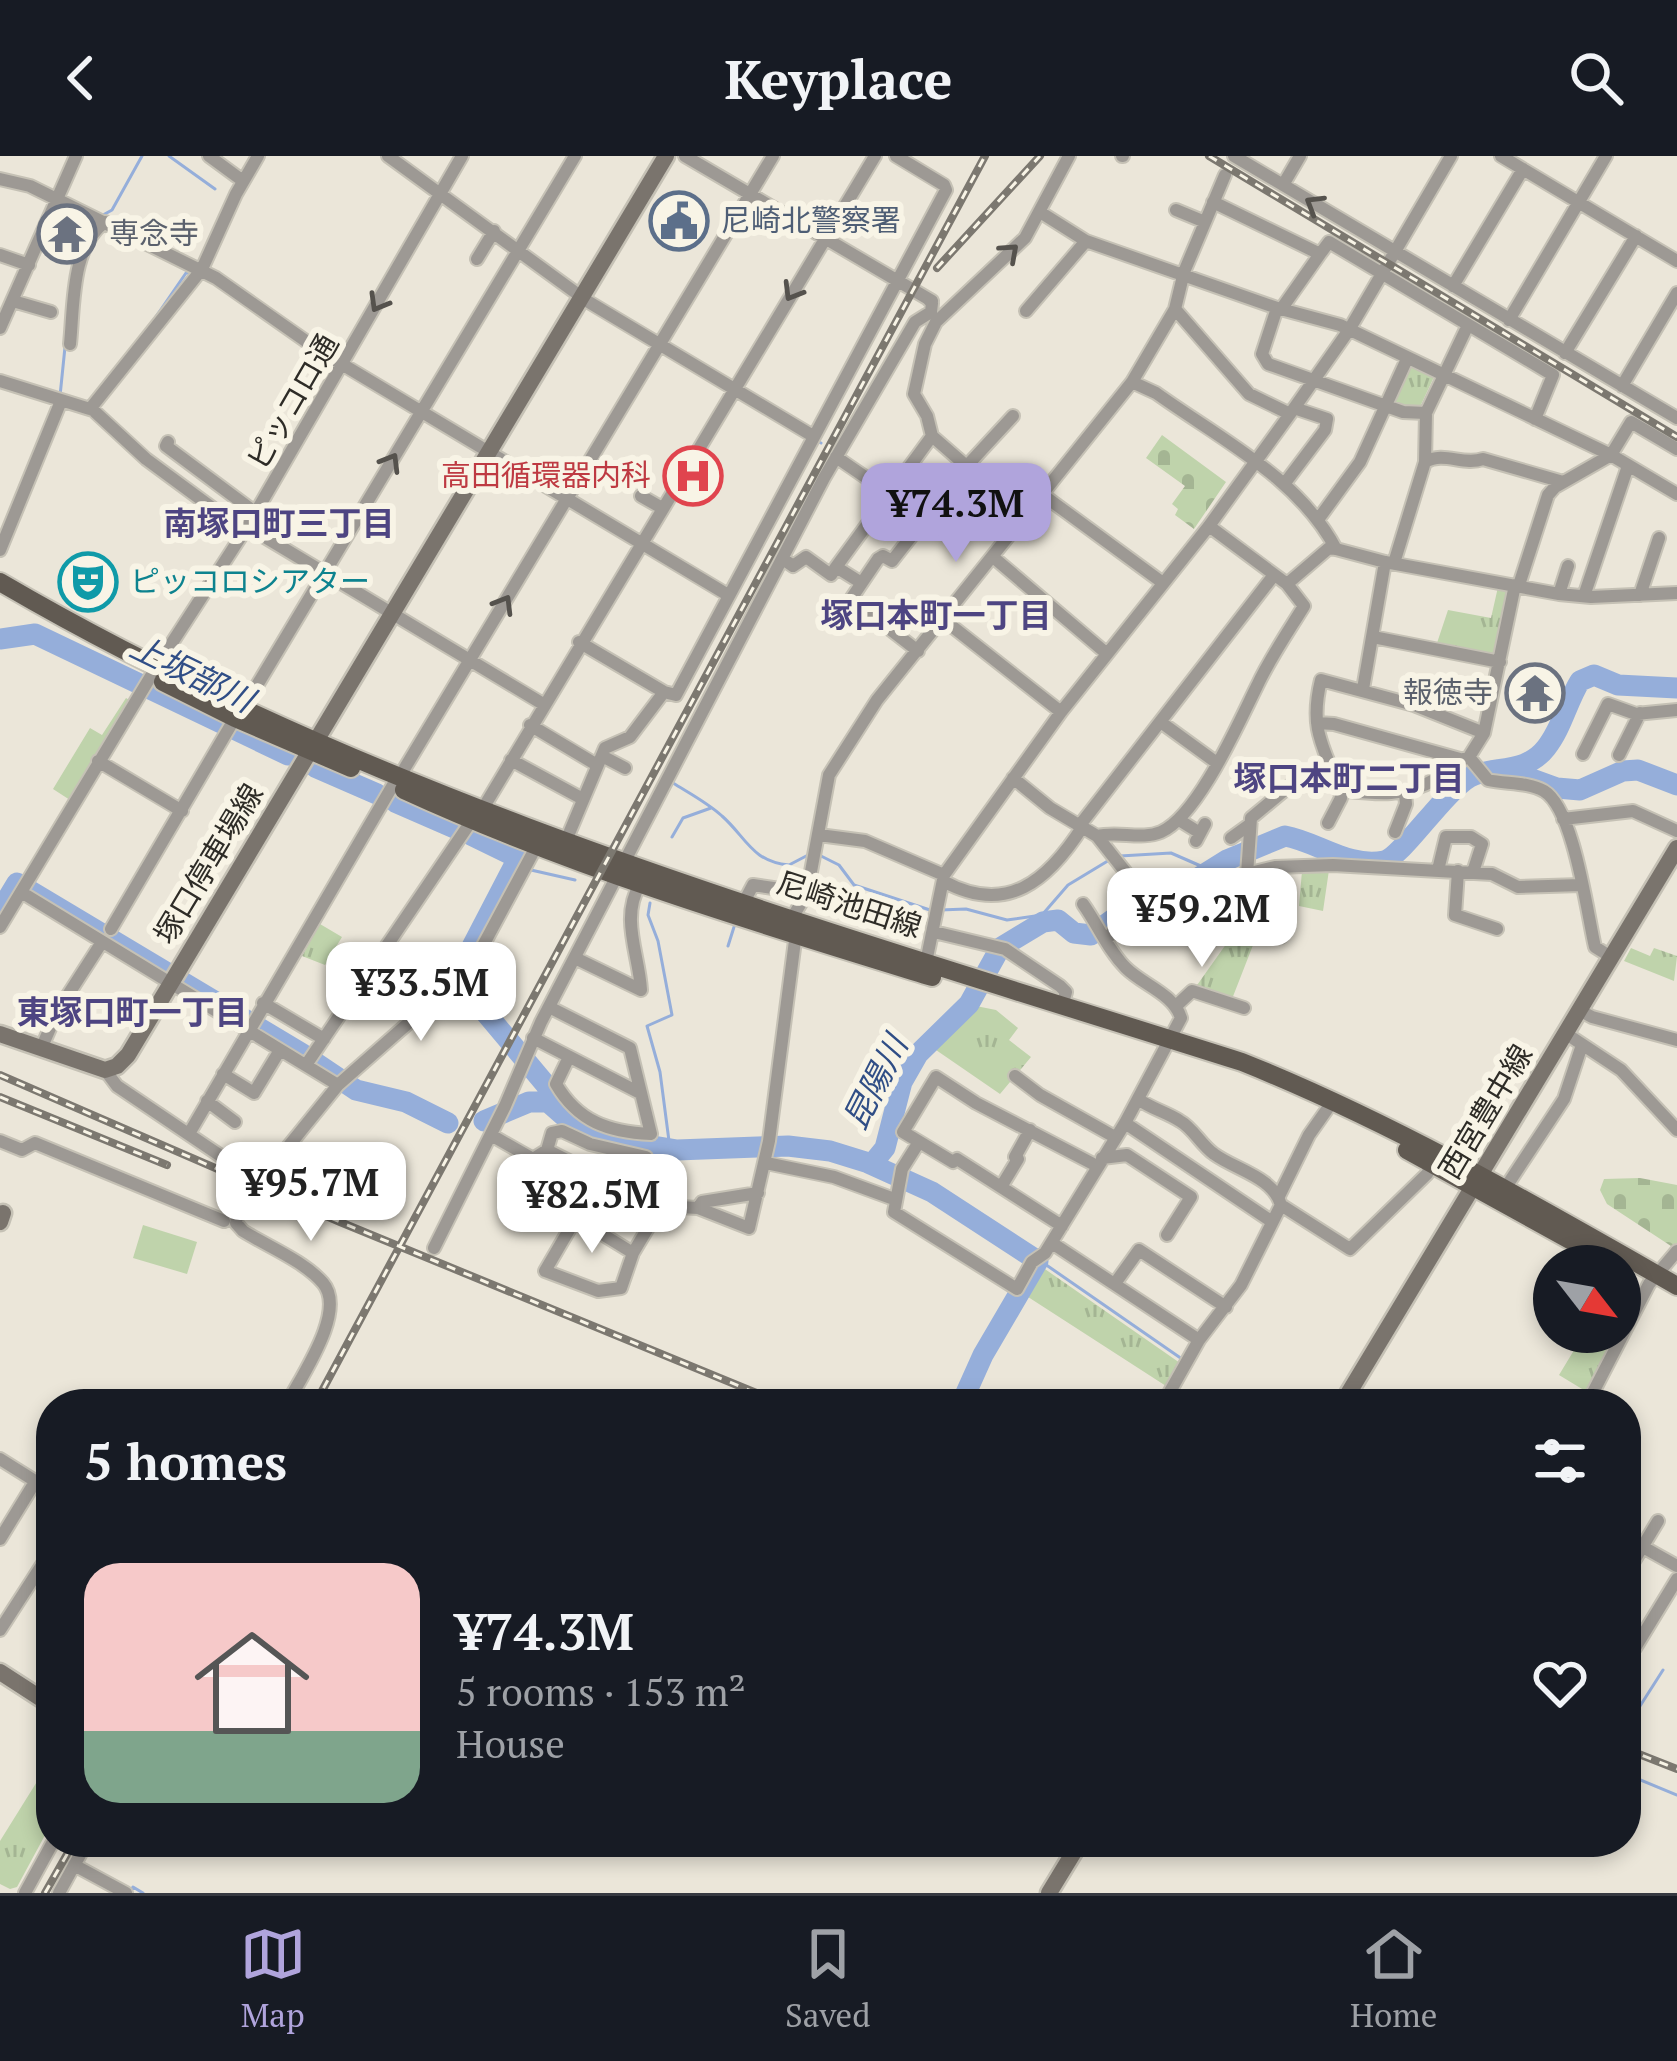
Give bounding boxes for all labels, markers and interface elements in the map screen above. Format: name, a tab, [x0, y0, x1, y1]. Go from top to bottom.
text: Keyplace	[725, 43, 952, 114]
icon: back	[48, 45, 114, 111]
icon: search	[1563, 45, 1629, 111]
public building icon: 尼崎北警察署	[648, 190, 710, 252]
one-way arrow	[1305, 195, 1327, 218]
place label: 尼崎北警察署	[721, 200, 901, 240]
temple icon: 専念寺	[36, 203, 98, 265]
place label: 専念寺	[109, 213, 199, 253]
one-way arrow	[997, 245, 1018, 266]
one-way arrow	[784, 279, 807, 301]
one-way arrow	[370, 290, 393, 312]
street label: ピッコロ通	[237, 327, 347, 476]
hospital icon: 高田循環器内科	[662, 445, 724, 507]
one-way arrow	[377, 453, 399, 475]
place label: 高田循環器内科	[441, 455, 651, 495]
pin: ¥74.3M	[858, 463, 1054, 565]
text: ¥74.3M	[888, 476, 1024, 528]
district label: 南塚口町三丁目	[164, 501, 395, 544]
theatre icon: ピッコロシアター	[57, 551, 119, 613]
place label: ピッコロシアター	[130, 561, 370, 601]
district label: 塚口本町一丁目	[821, 593, 1052, 636]
one-way arrow	[490, 595, 512, 617]
water label: 上坂部川	[123, 624, 264, 722]
temple icon: 報徳寺	[1504, 662, 1566, 724]
place label: 報徳寺	[1403, 672, 1493, 712]
district label: 塚口本町二丁目	[1234, 756, 1465, 799]
street label: 塚口停車場線	[145, 776, 272, 951]
street label: 尼崎池田線	[772, 862, 927, 946]
pin: ¥59.2M	[1104, 868, 1300, 970]
text: ¥59.2M	[1134, 881, 1270, 933]
pin: ¥33.5M	[323, 942, 519, 1044]
text: ¥33.5M	[353, 955, 489, 1007]
district label: 東塚口町一丁目	[17, 990, 248, 1033]
water label: 昆陽川	[833, 1025, 918, 1136]
street label: 西宮豊中線	[1429, 1037, 1541, 1186]
pin: ¥95.7M	[213, 1142, 409, 1244]
pin: ¥82.5M	[494, 1154, 690, 1256]
text: ¥95.7M	[243, 1155, 379, 1207]
text: ¥82.5M	[524, 1167, 660, 1219]
north arrow	[1533, 1245, 1641, 1353]
map controls	[1533, 1245, 1641, 1353]
text: 5 homes	[84, 1427, 287, 1495]
icon: filters	[1527, 1428, 1593, 1494]
text: ¥74.3M	[456, 1597, 634, 1665]
icon: home	[180, 1611, 324, 1755]
icon: heart	[1527, 1650, 1593, 1716]
text: 5 rooms · 153 m²	[456, 1665, 746, 1717]
text: House	[456, 1717, 565, 1769]
tab: Map	[240, 1921, 306, 2036]
tab: Saved	[785, 1921, 871, 2036]
tab: Home	[1350, 1921, 1437, 2036]

